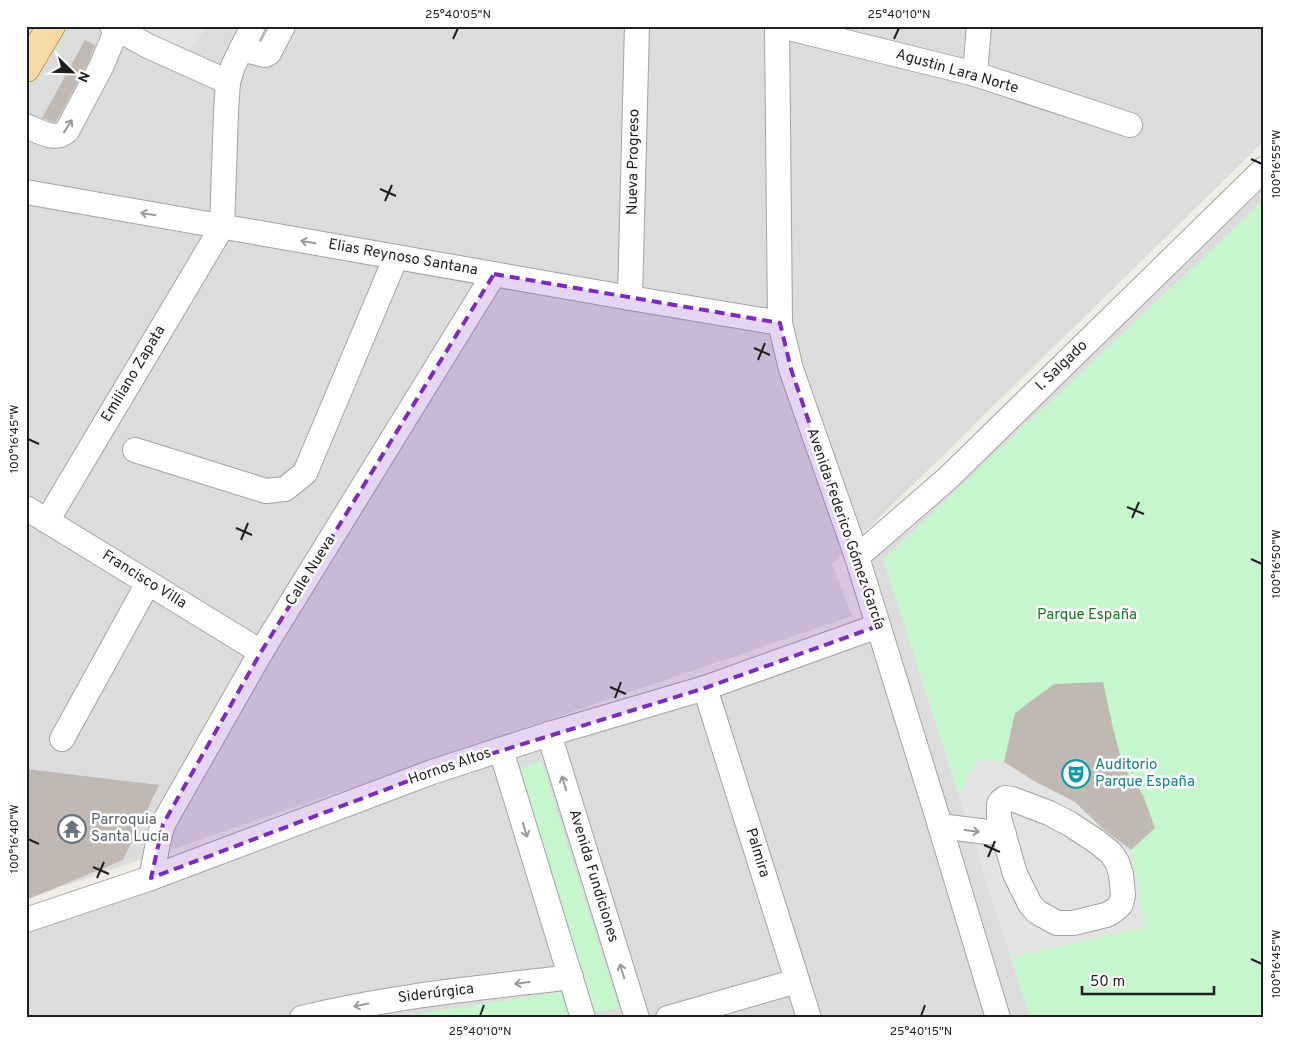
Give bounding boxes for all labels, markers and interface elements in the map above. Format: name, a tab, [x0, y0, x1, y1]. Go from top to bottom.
text: 25°40'05"N	[425, 7, 491, 23]
text: 25°40'10"N	[868, 7, 930, 23]
street label: Agustin Lara Norte	[893, 45, 1021, 99]
north arrow	[48, 48, 98, 98]
text: N	[73, 69, 92, 84]
street label: Nueva Progreso	[624, 109, 644, 215]
one-way arrow	[64, 120, 74, 134]
text: 100°16'55"W	[1269, 130, 1285, 198]
one-way arrow	[140, 208, 156, 218]
street label: Elias Reynoso Santana	[327, 235, 479, 281]
one-way arrow	[300, 236, 316, 246]
street label: Emiliano Zapata	[98, 322, 170, 426]
street label: I. Salgado	[1032, 336, 1092, 396]
text: 100°16'45"W	[7, 405, 23, 473]
street label: Avenida Federico Gómez García	[801, 426, 889, 632]
text: 100°16'50"W	[1269, 530, 1285, 598]
street label: Calle Nueva	[282, 532, 340, 610]
street label: Francisco Villa	[98, 546, 190, 614]
park label: Parque España	[1037, 606, 1137, 625]
street label: Hornos Altos	[406, 744, 494, 790]
place label: Auditorio Parque España	[1095, 756, 1195, 792]
theatre icon: Auditorio Parque España	[1061, 759, 1091, 789]
one-way arrow	[558, 775, 568, 791]
text: 100°16'40"W	[7, 805, 23, 873]
street label: Avenida Fundiciones	[564, 807, 622, 945]
place label: Parroquia Santa Lucía	[91, 811, 169, 847]
temple icon: Parroquia Santa Lucía	[57, 814, 87, 844]
one-way arrow	[521, 822, 531, 838]
street label: Palmira	[740, 826, 774, 880]
one-way arrow	[964, 826, 980, 836]
text: 100°16'45"W	[1269, 930, 1285, 998]
one-way arrow	[617, 964, 627, 980]
scale bar	[1082, 964, 1215, 996]
text: 50 m	[1090, 973, 1125, 992]
one-way arrow	[515, 978, 531, 988]
street label: Siderúrgica	[397, 980, 475, 1008]
one-way arrow	[354, 1001, 370, 1011]
text: 25°40'10"N	[449, 1024, 511, 1040]
text: 25°40'15"N	[890, 1024, 952, 1040]

